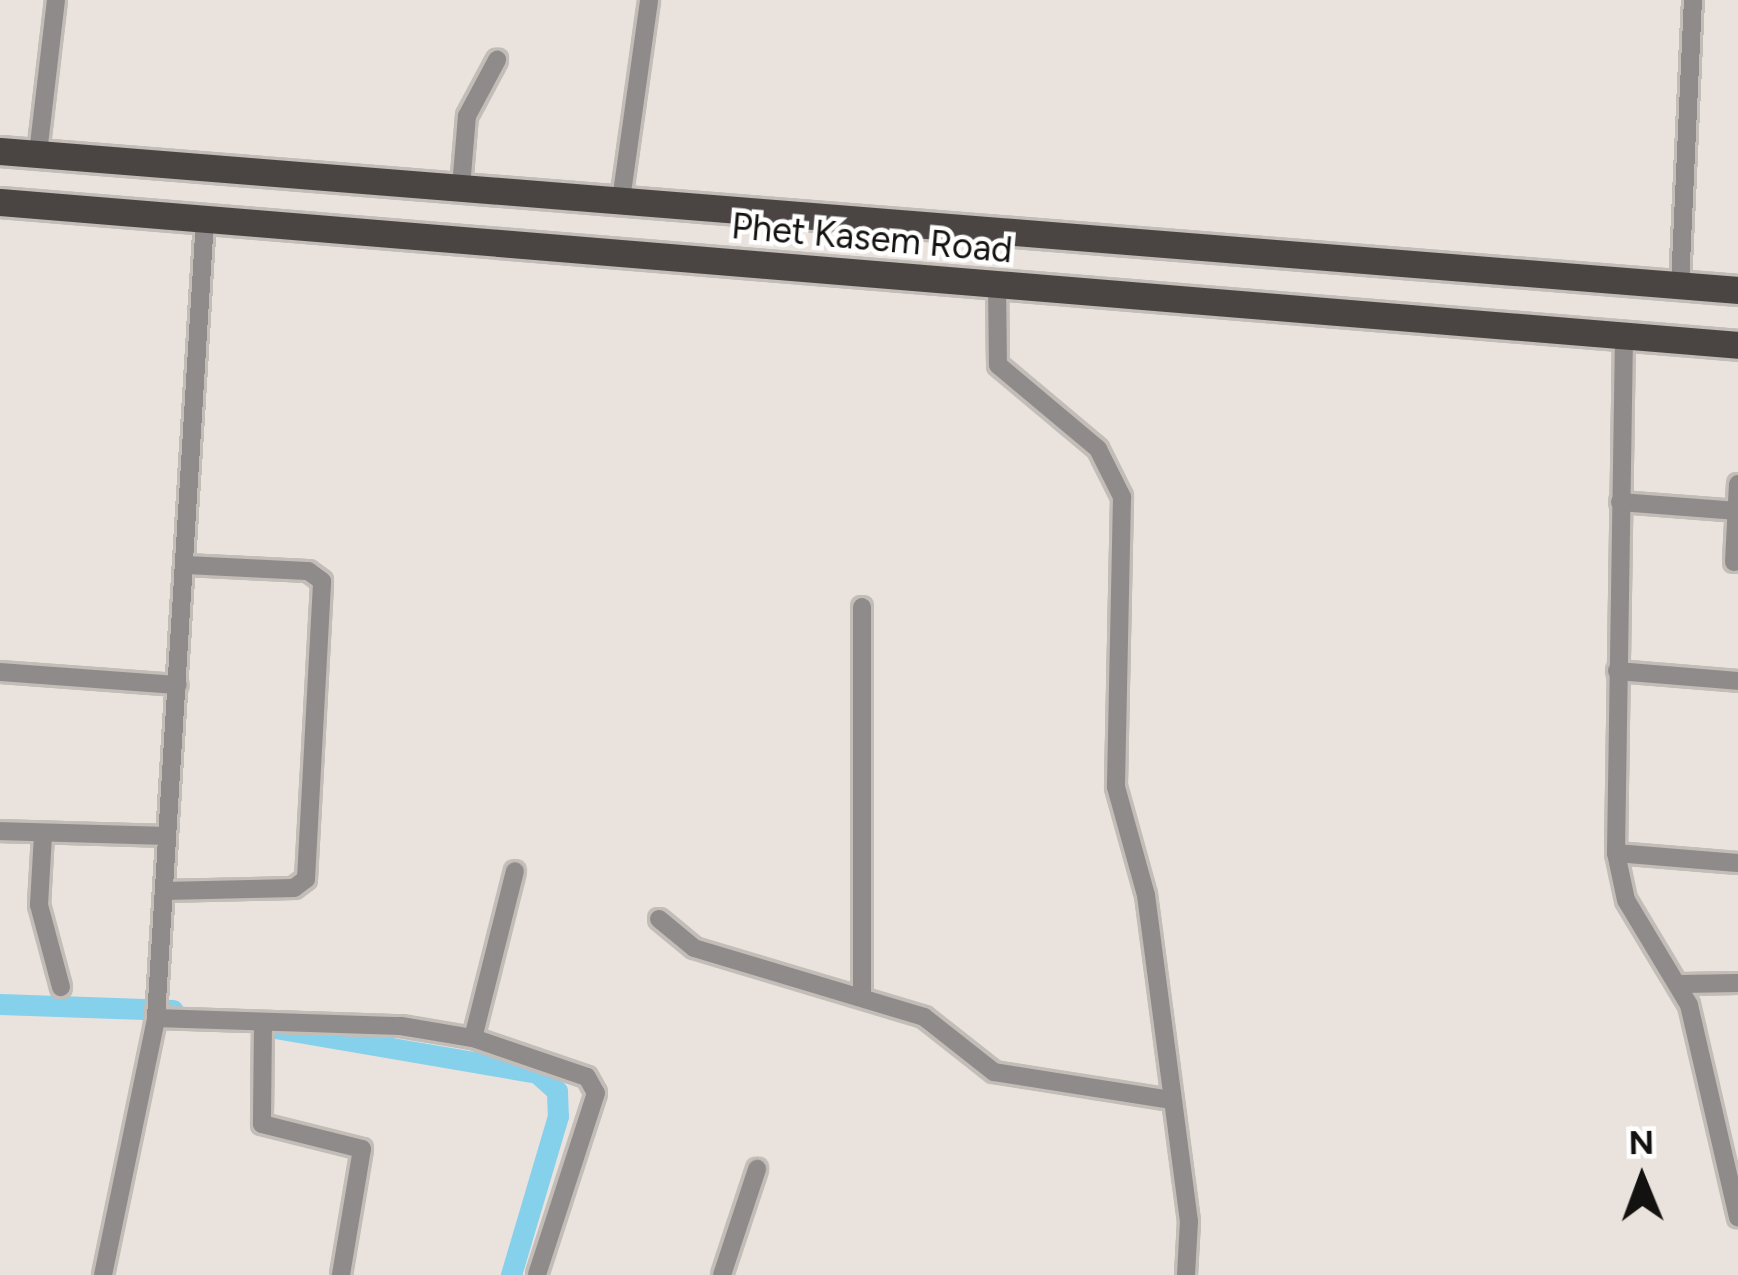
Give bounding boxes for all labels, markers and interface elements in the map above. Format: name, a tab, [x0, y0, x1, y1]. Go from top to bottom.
street label: Phet Kasem Road	[730, 204, 1014, 272]
north arrow	[1582, 1119, 1702, 1239]
text: N	[1628, 1123, 1654, 1162]

